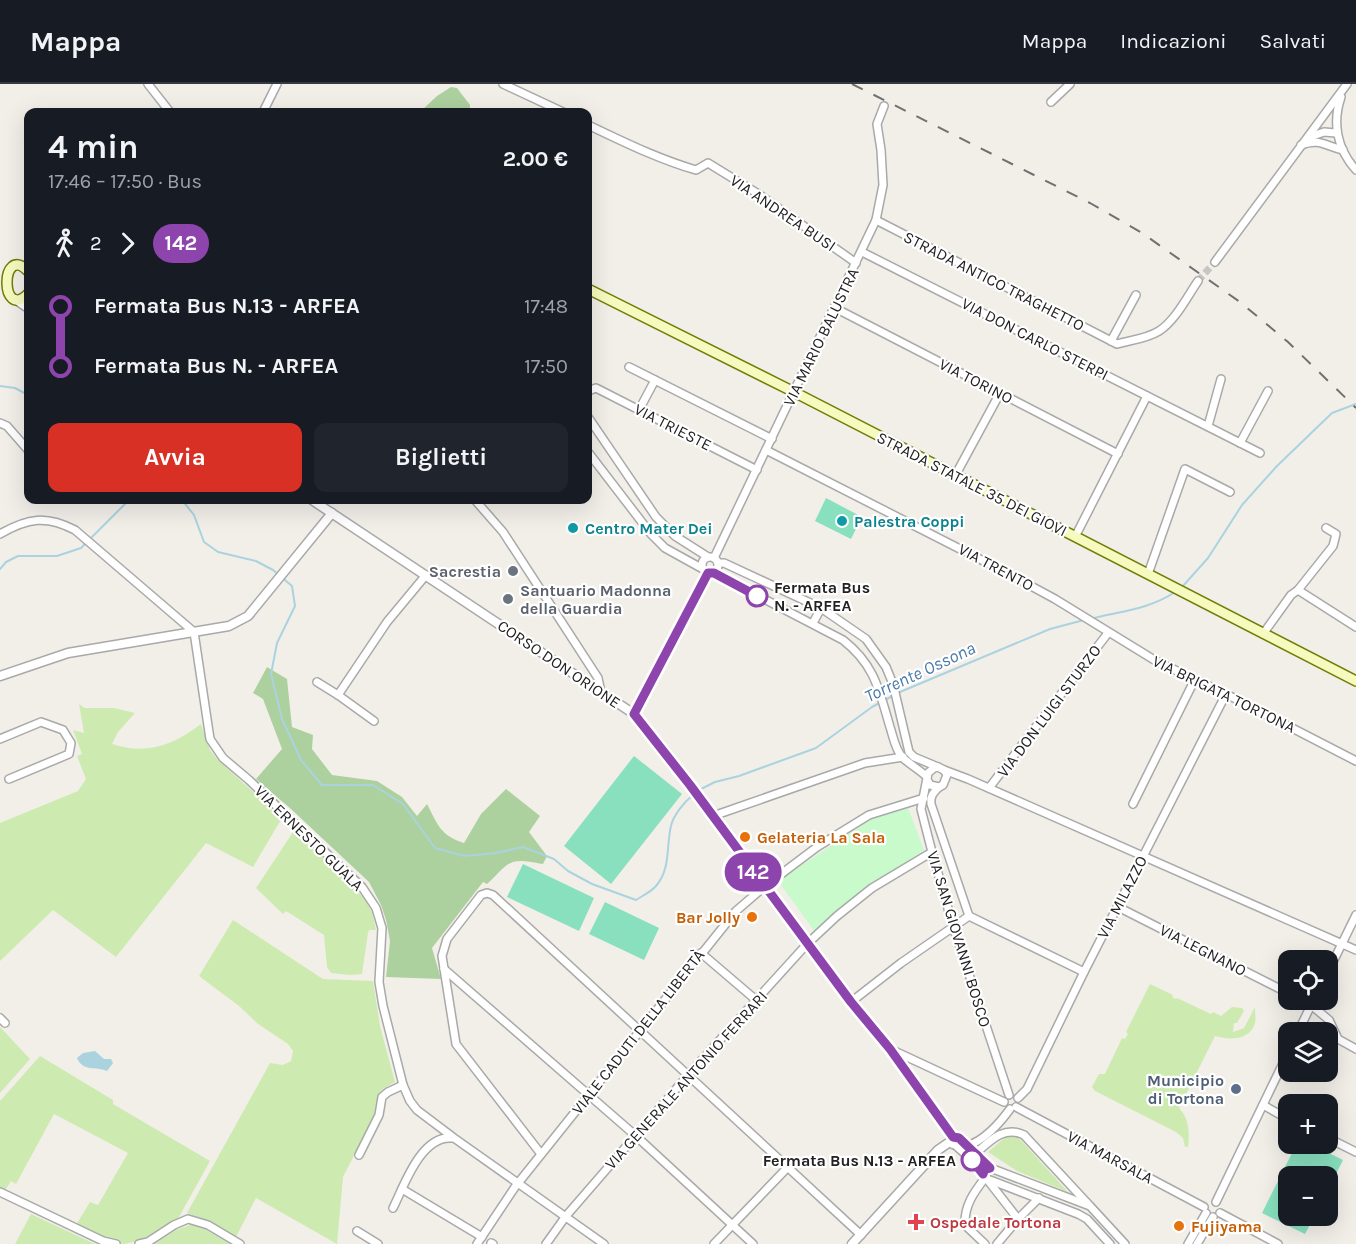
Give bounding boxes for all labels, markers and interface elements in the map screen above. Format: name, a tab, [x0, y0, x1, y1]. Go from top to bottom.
text: Mappa	[30, 25, 121, 58]
text: Mappa	[1022, 29, 1087, 53]
text: Indicazioni	[1120, 29, 1227, 53]
text: Salvati	[1260, 29, 1326, 53]
text: 4 min	[48, 128, 139, 166]
text: 2.00 €	[503, 146, 568, 172]
text: 17:46 – 17:50 · Bus	[48, 170, 202, 193]
street label: VIA ANDREA BUSI	[726, 171, 840, 255]
icon: walk	[48, 227, 81, 260]
icon: forward	[111, 227, 144, 260]
street label: STRADA ANTICO TRAGHETTO	[901, 227, 1087, 335]
text: 142	[165, 231, 197, 255]
text: 2	[90, 232, 102, 255]
street label: VIA MARIO BALUSTRA	[779, 265, 863, 409]
text: Fermata Bus N.13 - ARFEA	[94, 293, 360, 319]
street label: VIA DON CARLO STERPI	[958, 294, 1112, 384]
text: 17:48	[524, 295, 568, 318]
text: Fermata Bus N. - ARFEA	[94, 353, 338, 379]
street label: VIA TORINO	[936, 354, 1016, 408]
text: 17:50	[524, 355, 568, 378]
street label: VIA TRIESTE	[631, 399, 715, 455]
button: Avvia	[48, 423, 302, 492]
button: Biglietti	[314, 423, 568, 492]
street label: STRADA STATALE 35 DEI GIOVI	[874, 428, 1070, 540]
place label: Palestra Coppi	[854, 512, 964, 531]
marker: Palestra Coppi	[835, 514, 849, 528]
place label: Centro Mater Dei	[585, 519, 712, 538]
marker: Centro Mater Dei	[566, 521, 580, 535]
street label: VIA TRENTO	[955, 539, 1037, 595]
place label: Sacrestia	[429, 562, 501, 581]
marker: Sacrestia	[506, 564, 520, 578]
place label: Fermata Bus N. - ARFEA	[774, 578, 870, 615]
place label: Santuario Madonna della Guardia	[520, 581, 671, 618]
marker: Fermata Bus N. - ARFEA	[746, 585, 768, 607]
marker: Santuario Madonna della Guardia	[501, 592, 515, 606]
street label: CORSO DON ORIONE	[494, 616, 624, 712]
water label: Torrente Ossona	[861, 637, 979, 707]
street label: VIA DON LUIGI STURZO	[993, 641, 1105, 781]
street label: VIA BRIGATA TORTONA	[1150, 651, 1298, 737]
street label: VIA ERNESTO GUALA	[251, 781, 367, 895]
place label: Gelateria La Sala	[757, 828, 885, 847]
marker: Gelateria La Sala	[738, 830, 752, 844]
street label: VIA SAN GIOVANNI BOSCO	[923, 849, 995, 1029]
line badge: 142	[718, 852, 788, 892]
street label: VIA MILAZZO	[1093, 852, 1151, 942]
text: 142	[737, 860, 769, 884]
place label: Bar Jolly	[676, 908, 740, 927]
marker: Bar Jolly	[745, 910, 759, 924]
street label: VIA LEGNANO	[1157, 920, 1249, 980]
street label: VIALE CADUTI DELLA LIBERTÀ	[568, 946, 708, 1118]
map controls	[1278, 950, 1338, 1226]
button: locate	[1278, 950, 1338, 1010]
street label: VIA GENERALE ANTONIO FERRARI	[601, 987, 771, 1173]
button: layers	[1278, 1022, 1338, 1082]
place label: Municipio di Tortona	[1147, 1071, 1224, 1108]
marker: Municipio di Tortona	[1229, 1082, 1243, 1096]
button: +	[1278, 1094, 1338, 1154]
street label: VIA MARSALA	[1064, 1126, 1156, 1188]
marker: Fermata Bus N.13 - ARFEA	[961, 1149, 983, 1171]
place label: Fermata Bus N.13 - ARFEA	[763, 1151, 956, 1170]
button: −	[1278, 1166, 1338, 1226]
marker: Ospedale Tortona	[907, 1213, 925, 1231]
place label: Ospedale Tortona	[930, 1213, 1061, 1232]
place label: Fujiyama	[1191, 1217, 1262, 1236]
marker: Fujiyama	[1172, 1219, 1186, 1233]

